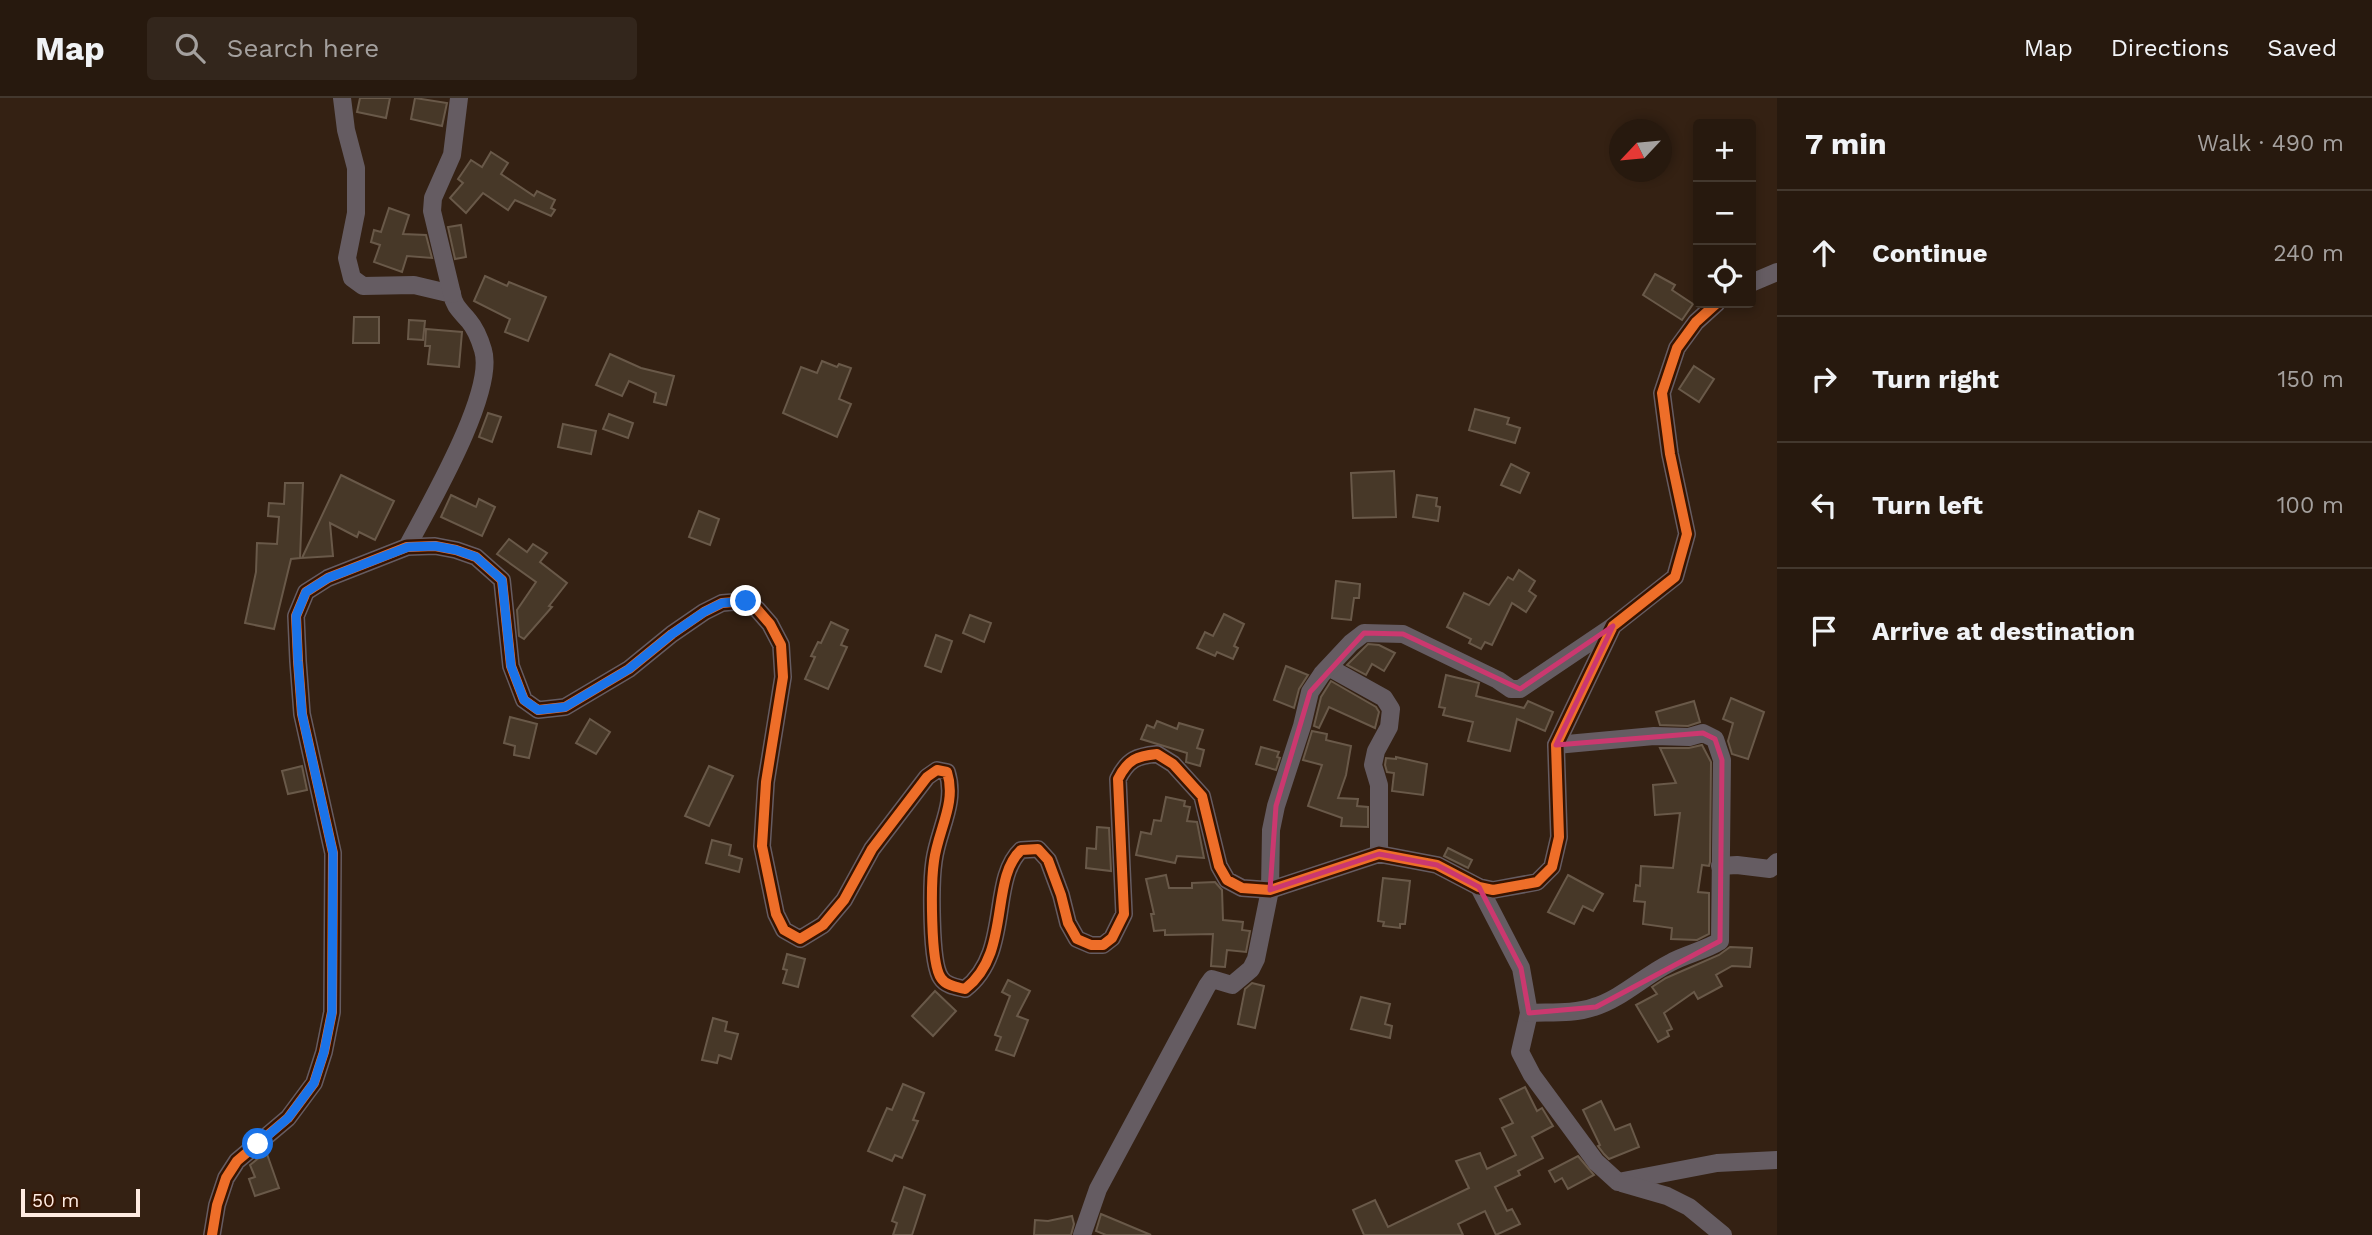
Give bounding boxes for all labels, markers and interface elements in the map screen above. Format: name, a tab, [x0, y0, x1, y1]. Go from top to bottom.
search box	[147, 17, 637, 80]
text: Map	[35, 29, 105, 68]
icon: search	[171, 29, 209, 67]
text: Search here	[227, 33, 379, 63]
text: Map	[2024, 34, 2073, 62]
text: Directions	[2111, 34, 2229, 62]
text: Saved	[2267, 34, 2337, 62]
north arrow	[1609, 119, 1672, 182]
map controls	[1693, 119, 1756, 308]
button: +	[1693, 119, 1756, 182]
text: 7 min	[1805, 126, 1887, 161]
text: Walk · 490 m	[2197, 130, 2344, 157]
button: −	[1693, 182, 1756, 245]
icon: ahead	[1805, 234, 1843, 272]
text: Continue	[1872, 238, 1988, 268]
text: 240 m	[2273, 240, 2344, 267]
button: locate	[1693, 245, 1756, 308]
icon: right	[1805, 360, 1843, 398]
text: Turn right	[1872, 364, 1999, 394]
text: 150 m	[2278, 366, 2344, 393]
icon: left	[1805, 486, 1843, 524]
text: Turn left	[1872, 490, 1983, 520]
text: 100 m	[2277, 492, 2344, 519]
route end	[730, 585, 761, 616]
icon: arrive	[1805, 612, 1843, 650]
text: Arrive at destination	[1872, 616, 2135, 646]
route start	[242, 1128, 273, 1159]
scale bar	[21, 1186, 140, 1218]
text: 50 m	[32, 1189, 79, 1212]

